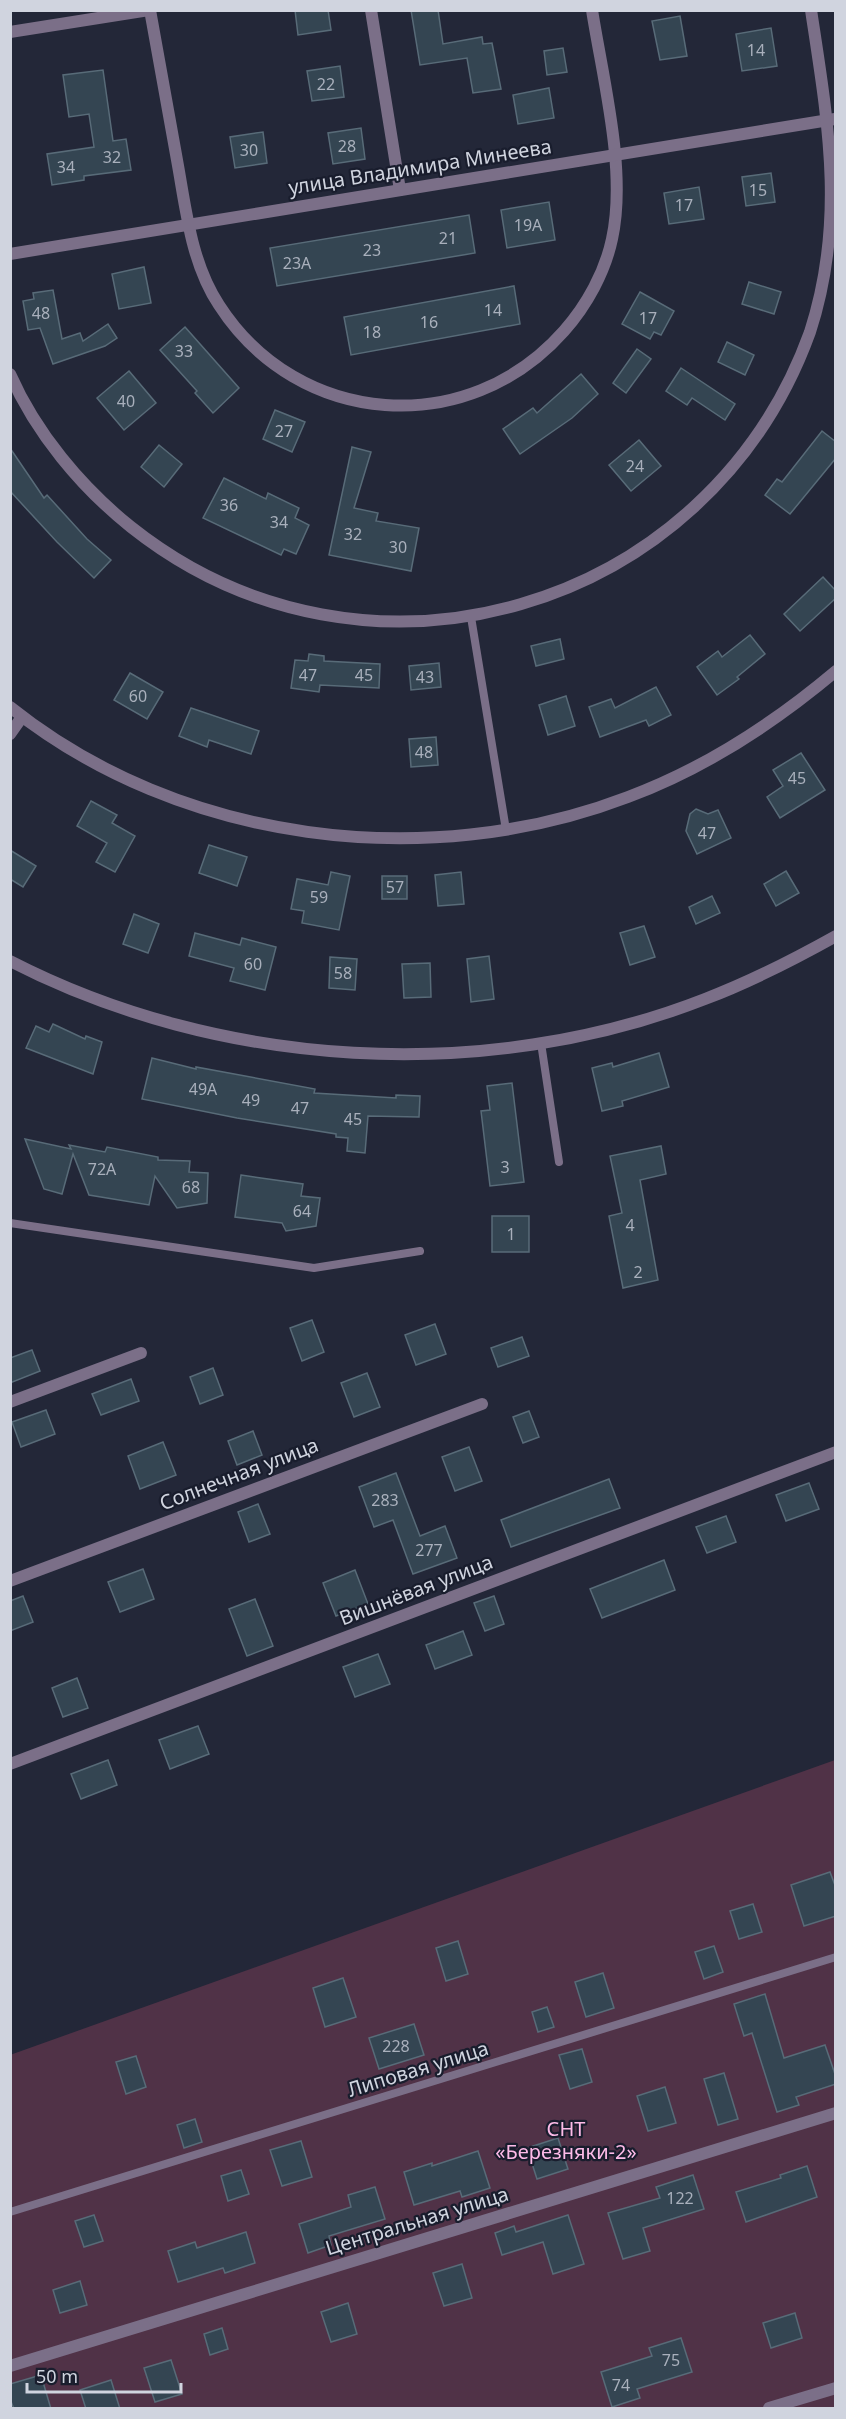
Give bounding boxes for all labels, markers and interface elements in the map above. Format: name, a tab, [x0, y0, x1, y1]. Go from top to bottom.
house number: 14	[747, 39, 765, 61]
house number: 22	[317, 73, 335, 95]
street label: улица Владимира Минеева	[287, 132, 553, 201]
house number: 28	[338, 135, 356, 157]
house number: 30	[240, 139, 258, 161]
house number: 32	[103, 146, 121, 168]
house number: 34	[57, 156, 75, 178]
house number: 15	[749, 179, 767, 201]
house number: 17	[675, 194, 693, 216]
house number: 19А	[514, 214, 543, 236]
house number: 21	[439, 227, 457, 249]
house number: 23	[363, 239, 381, 261]
house number: 23А	[283, 252, 312, 274]
house number: 14	[484, 299, 502, 321]
house number: 48	[32, 302, 50, 324]
house number: 17	[639, 307, 657, 329]
house number: 16	[420, 311, 438, 333]
house number: 18	[363, 321, 381, 343]
house number: 33	[175, 340, 193, 362]
house number: 40	[117, 390, 135, 412]
house number: 27	[275, 420, 293, 442]
house number: 24	[626, 455, 644, 477]
house number: 36	[220, 494, 238, 516]
house number: 34	[270, 511, 288, 533]
house number: 32	[344, 523, 362, 545]
house number: 30	[389, 536, 407, 558]
house number: 47	[299, 664, 317, 686]
house number: 45	[355, 664, 373, 686]
house number: 43	[416, 666, 434, 688]
house number: 60	[129, 685, 147, 707]
house number: 48	[415, 741, 433, 763]
house number: 45	[788, 767, 806, 789]
house number: 47	[698, 822, 716, 844]
house number: 57	[386, 876, 404, 898]
house number: 59	[310, 886, 328, 908]
house number: 60	[244, 953, 262, 975]
house number: 58	[334, 962, 352, 984]
house number: 49А	[189, 1078, 218, 1100]
house number: 49	[242, 1089, 260, 1111]
house number: 47	[291, 1097, 309, 1119]
house number: 45	[344, 1108, 362, 1130]
house number: 3	[500, 1156, 510, 1178]
house number: 72А	[88, 1158, 117, 1180]
house number: 68	[182, 1176, 200, 1198]
house number: 64	[293, 1200, 311, 1222]
house number: 4	[625, 1214, 635, 1236]
house number: 1	[506, 1223, 516, 1245]
house number: 2	[633, 1261, 643, 1283]
street label: Солнечная улица	[155, 1431, 322, 1516]
house number: 283	[371, 1489, 399, 1511]
house number: 277	[415, 1539, 443, 1561]
street label: Вишнёвая улица	[335, 1548, 496, 1631]
street label: Липовая улица	[344, 2034, 492, 2103]
house number: 228	[382, 2035, 410, 2057]
park label: СНТ «Березняки-2»	[495, 2115, 637, 2165]
street label: Центральная улица	[322, 2180, 512, 2261]
house number: 122	[666, 2187, 694, 2209]
house number: 75	[662, 2349, 680, 2371]
scale bar	[27, 2356, 182, 2394]
text: 50 m	[36, 2364, 78, 2388]
house number: 74	[612, 2374, 630, 2396]

